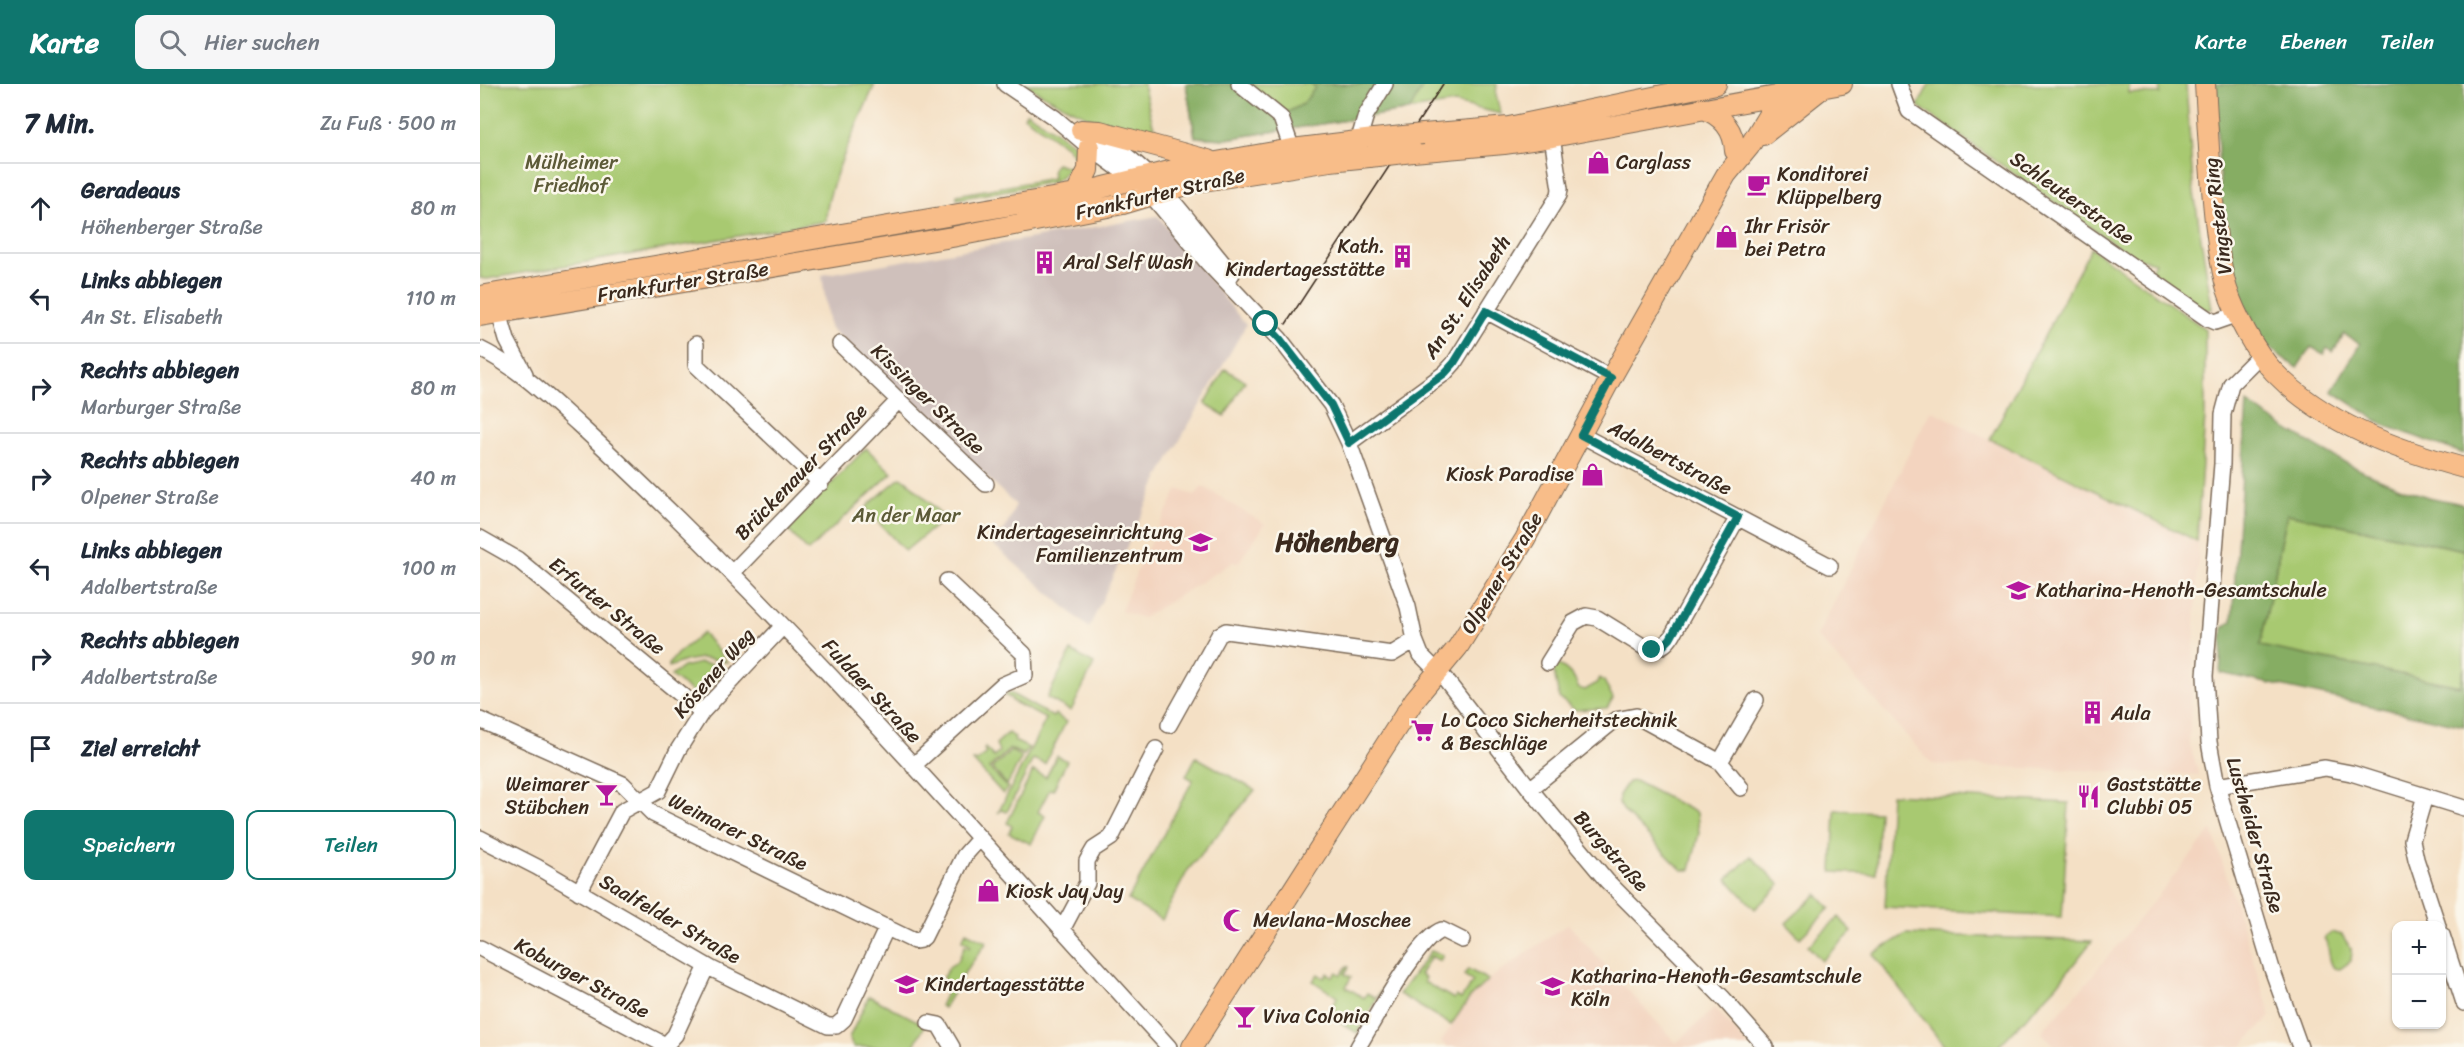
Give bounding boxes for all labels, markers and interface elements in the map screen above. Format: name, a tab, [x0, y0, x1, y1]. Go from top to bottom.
search box	[135, 15, 555, 69]
text: Karte	[30, 18, 99, 67]
text: Hier suchen	[204, 23, 319, 62]
text: Karte	[2195, 23, 2247, 61]
text: Ebenen	[2280, 23, 2347, 61]
text: Teilen	[2380, 23, 2434, 61]
icon: search	[156, 26, 189, 59]
text: 7 Min.	[24, 100, 96, 146]
text: Zu Fuß · 500 m	[320, 106, 456, 141]
street label: Schleuterstraße	[2002, 142, 2142, 254]
park label: Mülheimer Friedhof	[525, 145, 619, 203]
place label: Carglass	[1616, 145, 1692, 180]
shop icon: Carglass	[1585, 149, 1611, 175]
street label: Vingster Ring	[2193, 156, 2243, 276]
street label: Frankfurter Straße	[1072, 157, 1248, 231]
place label: Konditorei Klüppelberg	[1777, 157, 1882, 215]
text: Geradeaus	[81, 171, 180, 210]
cafe icon: Konditorei Klüppelberg	[1746, 172, 1772, 198]
text: 80 m	[411, 191, 456, 226]
icon: ahead	[24, 192, 57, 225]
place label: Ihr Frisör bei Petra	[1744, 209, 1831, 267]
text: Höhenberger Straße	[81, 210, 263, 245]
shop icon: Ihr Frisör bei Petra	[1714, 224, 1740, 250]
street label: An St. Elisabeth	[1413, 228, 1520, 367]
place label: Kath. Kindertagesstätte	[1225, 229, 1385, 287]
building icon: Kath. Kindertagesstätte	[1390, 244, 1416, 270]
place label: Aral Self Wash	[1062, 245, 1193, 280]
building icon: Aral Self Wash	[1032, 249, 1058, 275]
street label: Frankfurter Straße	[595, 251, 771, 313]
text: Links abbiegen	[81, 261, 222, 300]
text: 110 m	[406, 281, 456, 316]
icon: left	[24, 282, 57, 315]
text: An St. Elisabeth	[81, 300, 223, 335]
route start	[1252, 310, 1278, 336]
street label: Kissinger Straße	[862, 335, 994, 463]
text: Rechts abbiegen	[81, 351, 239, 390]
text: 80 m	[411, 371, 456, 406]
icon: right	[24, 372, 57, 405]
text: Marburger Straße	[81, 390, 241, 425]
street label: Brückenauer Straße	[726, 395, 876, 549]
street label: Adalbertstraße	[1601, 410, 1739, 506]
text: Rechts abbiegen	[81, 441, 239, 480]
place label: Kiosk Paradise	[1446, 457, 1574, 492]
text: 40 m	[410, 461, 456, 496]
shop icon: Kiosk Paradise	[1579, 461, 1605, 487]
icon: right	[24, 462, 57, 495]
text: Olpener Straße	[81, 480, 219, 515]
park label: An der Maar	[851, 498, 962, 533]
street label: Olpener Straße	[1452, 505, 1552, 641]
place label: Kindertageseinrichtung Familienzentrum	[977, 515, 1183, 573]
district label: Höhenberg	[1275, 519, 1399, 565]
school or university icon: Kindertageseinrichtung Familienzentrum	[1188, 530, 1214, 556]
text: Links abbiegen	[81, 531, 222, 570]
street label: Erfurter Straße	[541, 548, 673, 664]
text: 100 m	[402, 551, 456, 586]
icon: left	[24, 552, 57, 585]
text: Adalbertstraße	[81, 570, 218, 605]
place label: Katharina-Henoth-Gesamtschule	[2036, 573, 2327, 608]
school or university icon: Katharina-Henoth-Gesamtschule	[2005, 577, 2031, 603]
street label: Kösener Weg	[664, 619, 764, 727]
text: Rechts abbiegen	[81, 621, 239, 660]
street label: Fuldaer Straße	[813, 630, 931, 752]
route end	[1638, 636, 1664, 662]
text: 90 m	[411, 641, 456, 676]
icon: right	[24, 642, 57, 675]
text: Adalbertstraße	[81, 660, 218, 695]
place label: Aula	[2110, 696, 2152, 731]
building icon: Aula	[2080, 700, 2106, 726]
place label: Lo Coco Sicherheitstechnik & Beschläge	[1441, 703, 1678, 761]
supermarket icon: Lo Coco Sicherheitstechnik & Beschläge	[1410, 718, 1436, 744]
text: Ziel erreicht	[81, 729, 200, 768]
icon: arrive	[24, 732, 57, 765]
street label: Lustheider Straße	[2216, 753, 2294, 917]
place label: Weimarer Stübchen	[505, 767, 590, 825]
place label: Gaststätte Clubbi 05	[2107, 767, 2201, 825]
bar icon: Weimarer Stübchen	[594, 782, 620, 808]
street label: Weimarer Straße	[662, 783, 814, 881]
restaurant icon: Gaststätte Clubbi 05	[2076, 783, 2102, 809]
street label: Burgstraße	[1564, 802, 1658, 900]
button: Speichern	[24, 810, 234, 880]
button: Teilen	[246, 810, 456, 880]
street label: Saalfelder Straße	[592, 864, 748, 974]
place label: Kiosk Jay Jay	[1006, 874, 1124, 909]
shop icon: Kiosk Jay Jay	[975, 878, 1001, 904]
place label: Mevlana-Moschee	[1253, 903, 1411, 938]
mosque icon: Mevlana-Moschee	[1222, 907, 1248, 933]
map controls	[2392, 921, 2446, 1029]
button: +	[2392, 921, 2446, 975]
street label: Koburger Straße	[508, 928, 656, 1028]
place label: Katharina-Henoth-Gesamtschule Köln	[1571, 959, 1862, 1017]
place label: Kindertagesstätte	[925, 967, 1085, 1002]
school or university icon: Kindertagesstätte	[894, 971, 920, 997]
school or university icon: Katharina-Henoth-Gesamtschule Köln	[1540, 974, 1566, 1000]
button: −	[2392, 975, 2446, 1029]
place label: Viva Colonia	[1263, 999, 1370, 1034]
bar icon: Viva Colonia	[1232, 1003, 1258, 1029]

